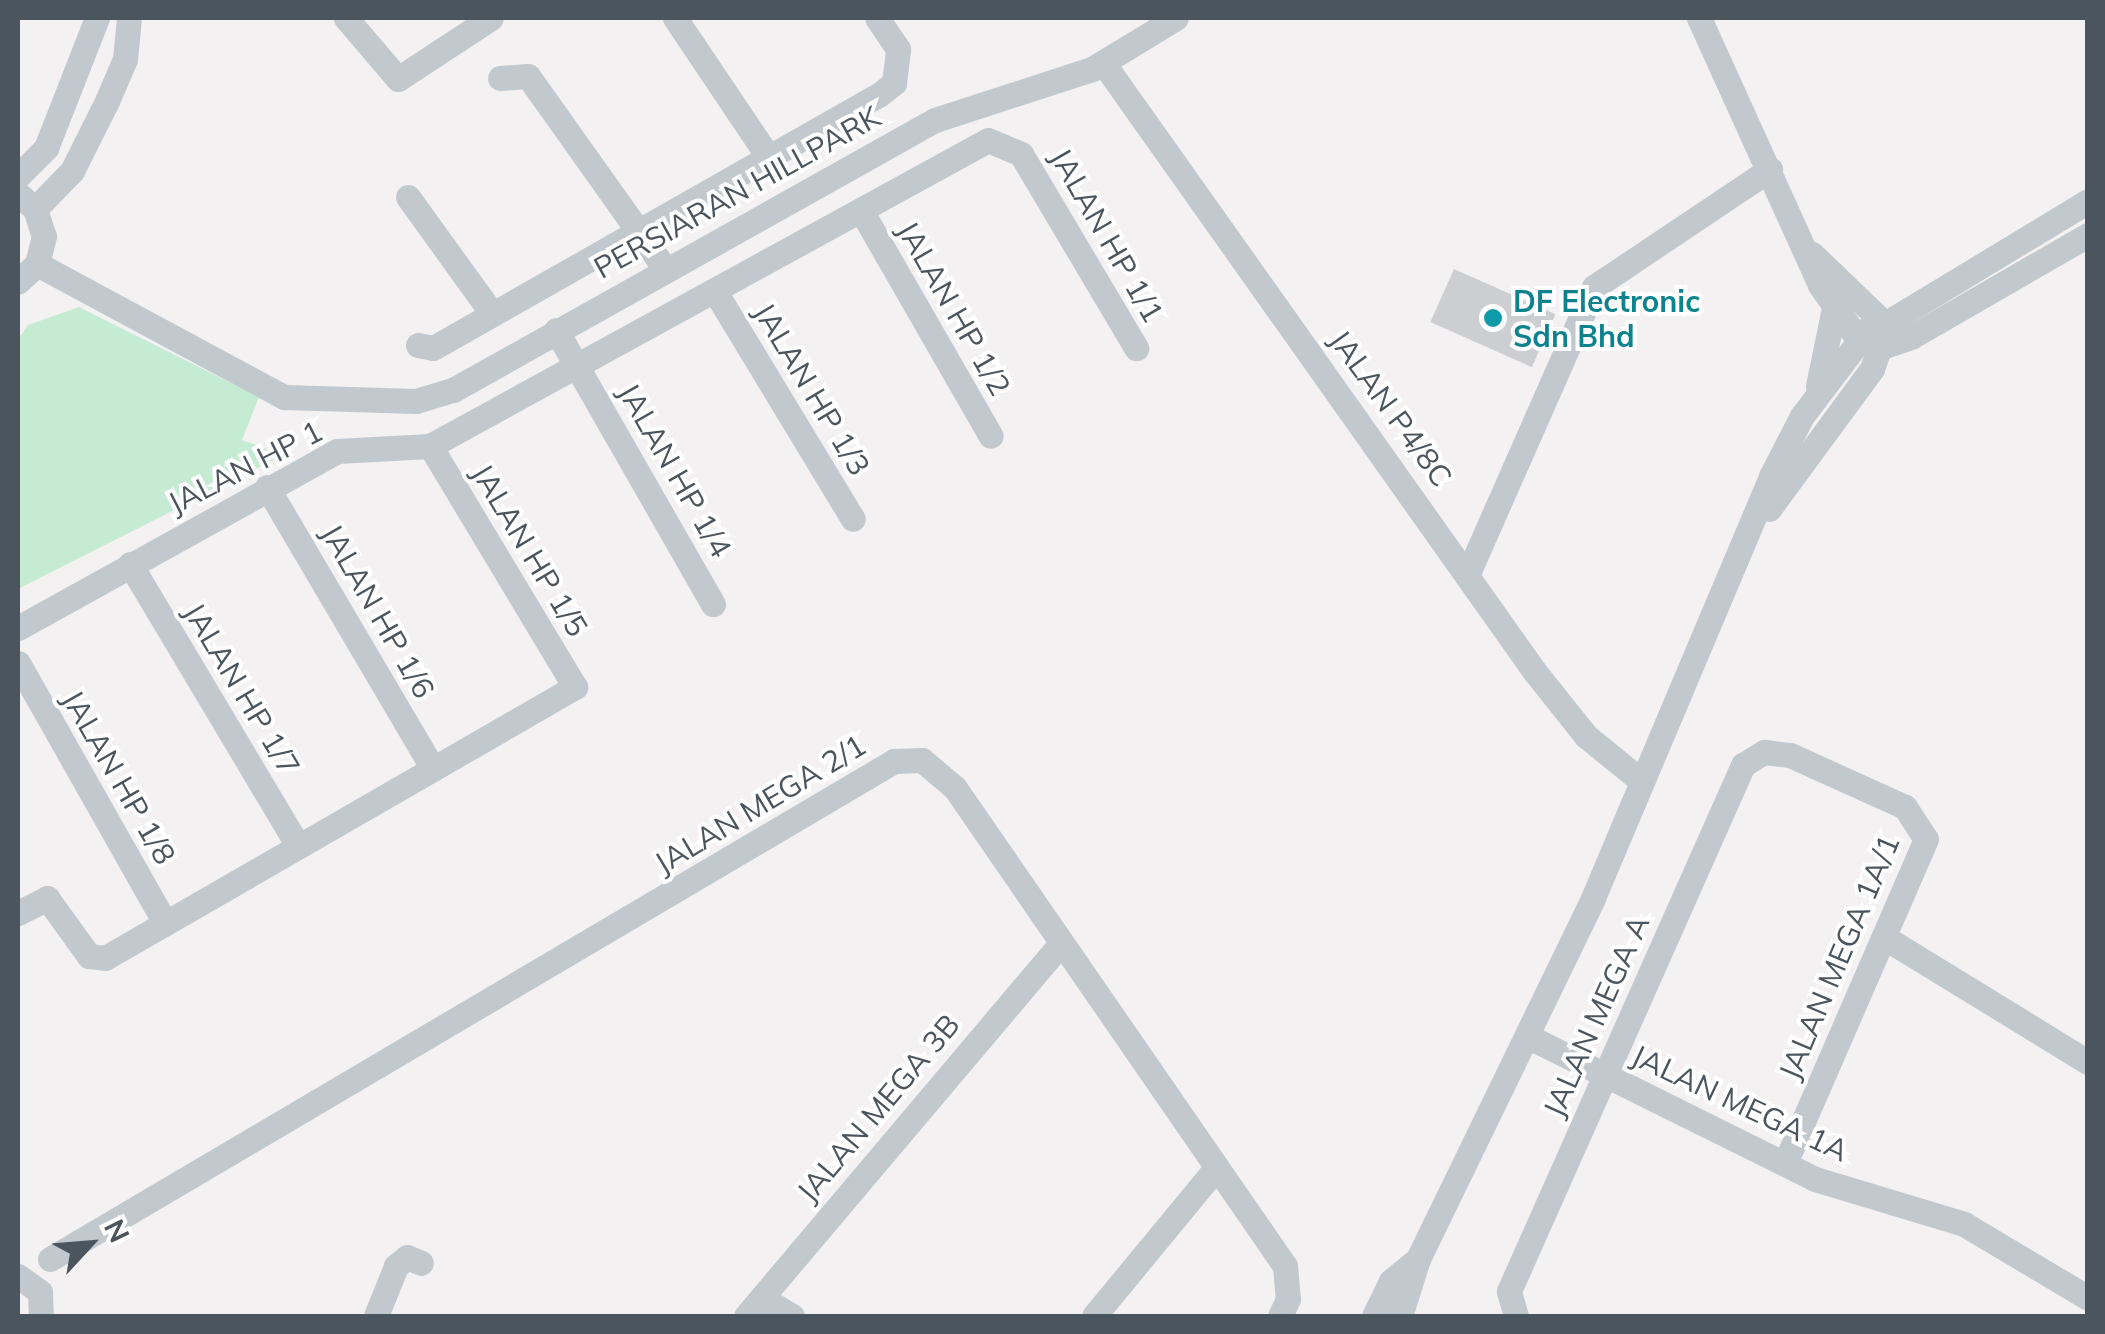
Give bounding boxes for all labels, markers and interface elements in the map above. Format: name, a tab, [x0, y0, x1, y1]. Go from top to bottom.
street label: PERSIARAN HILLPARK	[588, 98, 886, 286]
street label: JALAN HP 1/1	[1043, 142, 1171, 328]
street label: JALAN HP 1/2	[890, 215, 1018, 401]
place label: DF Electronic Sdn Bhd	[1513, 283, 1700, 354]
street label: JALAN HP 1/3	[746, 296, 878, 482]
marker: DF Electronic Sdn Bhd	[1482, 307, 1504, 329]
street label: JALAN P4/8C	[1322, 323, 1460, 493]
street label: JALAN HP 1/4	[611, 377, 739, 563]
street label: JALAN HP 1	[162, 413, 328, 521]
street label: JALAN HP 1/5	[464, 457, 596, 643]
street label: JALAN HP 1/6	[314, 518, 442, 704]
street label: JALAN HP 1/7	[176, 596, 308, 782]
street label: JALAN HP 1/8	[55, 684, 183, 870]
street label: JALAN MEGA 2/1	[648, 727, 872, 881]
street label: JALAN MEGA 1A/1	[1771, 829, 1907, 1085]
street label: JALAN MEGA A	[1535, 910, 1657, 1122]
street label: JALAN MEGA 3B	[789, 1007, 967, 1209]
street label: JALAN MEGA 1A	[1626, 1037, 1854, 1169]
north arrow	[40, 1194, 140, 1294]
text: N	[97, 1213, 138, 1248]

